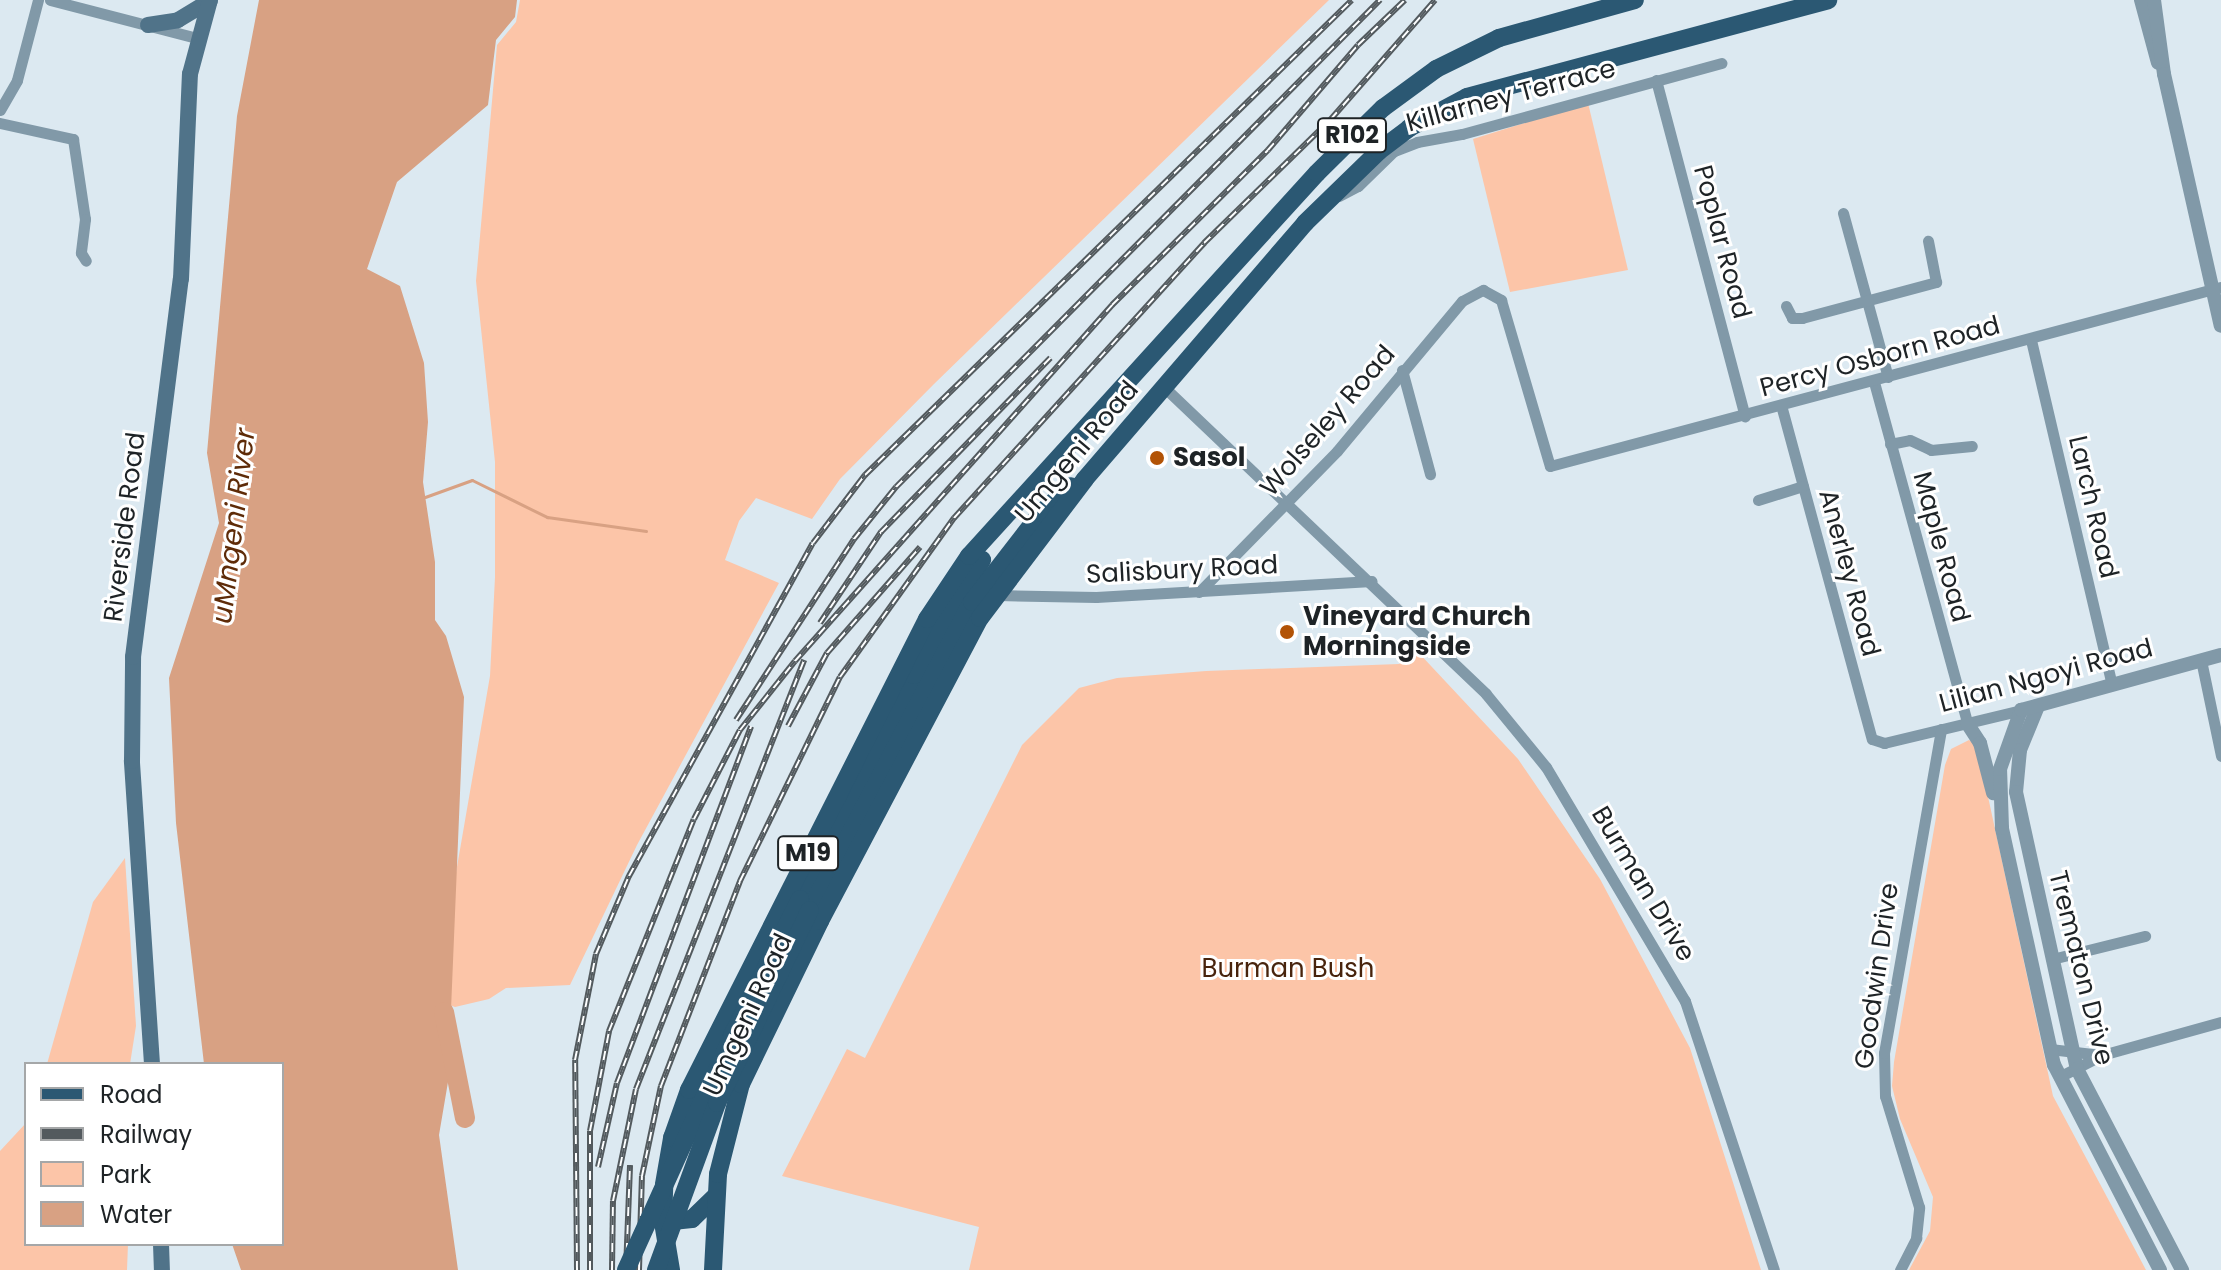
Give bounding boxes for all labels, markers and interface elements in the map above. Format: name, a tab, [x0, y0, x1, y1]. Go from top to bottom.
street label: Killarney Terrace	[1403, 53, 1619, 139]
road number: R102	[1316, 115, 1388, 155]
street label: Poplar Road	[1687, 162, 1757, 322]
street label: Percy Osborn Road	[1757, 310, 2003, 404]
street label: Wolseley Road	[1254, 339, 1402, 503]
street label: Umgeni Road	[1009, 375, 1145, 529]
water label: uMngeni River	[205, 426, 263, 626]
street label: Riverside Road	[98, 430, 152, 624]
street label: Larch Road	[2061, 433, 2125, 581]
place label: Sasol	[1173, 442, 1245, 474]
marker: Sasol	[1148, 449, 1166, 467]
street label: Maple Road	[1906, 468, 1976, 626]
street label: Anerley Road	[1812, 486, 1886, 660]
street label: Salisbury Road	[1085, 549, 1279, 591]
place label: Vineyard Church Morningside	[1303, 601, 1531, 662]
marker: Vineyard Church Morningside	[1278, 623, 1296, 641]
street label: Lilian Ngoyi Road	[1936, 633, 2156, 719]
street label: Burman Drive	[1584, 801, 1702, 967]
road number: M19	[776, 833, 840, 873]
street label: Trematon Drive	[2042, 868, 2120, 1068]
street label: Goodwin Drive	[1848, 881, 1906, 1071]
street label: Umgeni Road	[697, 929, 799, 1101]
park label: Burman Bush	[1201, 953, 1375, 985]
legend	[24, 1062, 284, 1246]
text: Road	[100, 1078, 162, 1111]
text: Railway	[100, 1118, 192, 1151]
text: Park	[100, 1158, 151, 1191]
text: Water	[100, 1198, 172, 1231]

